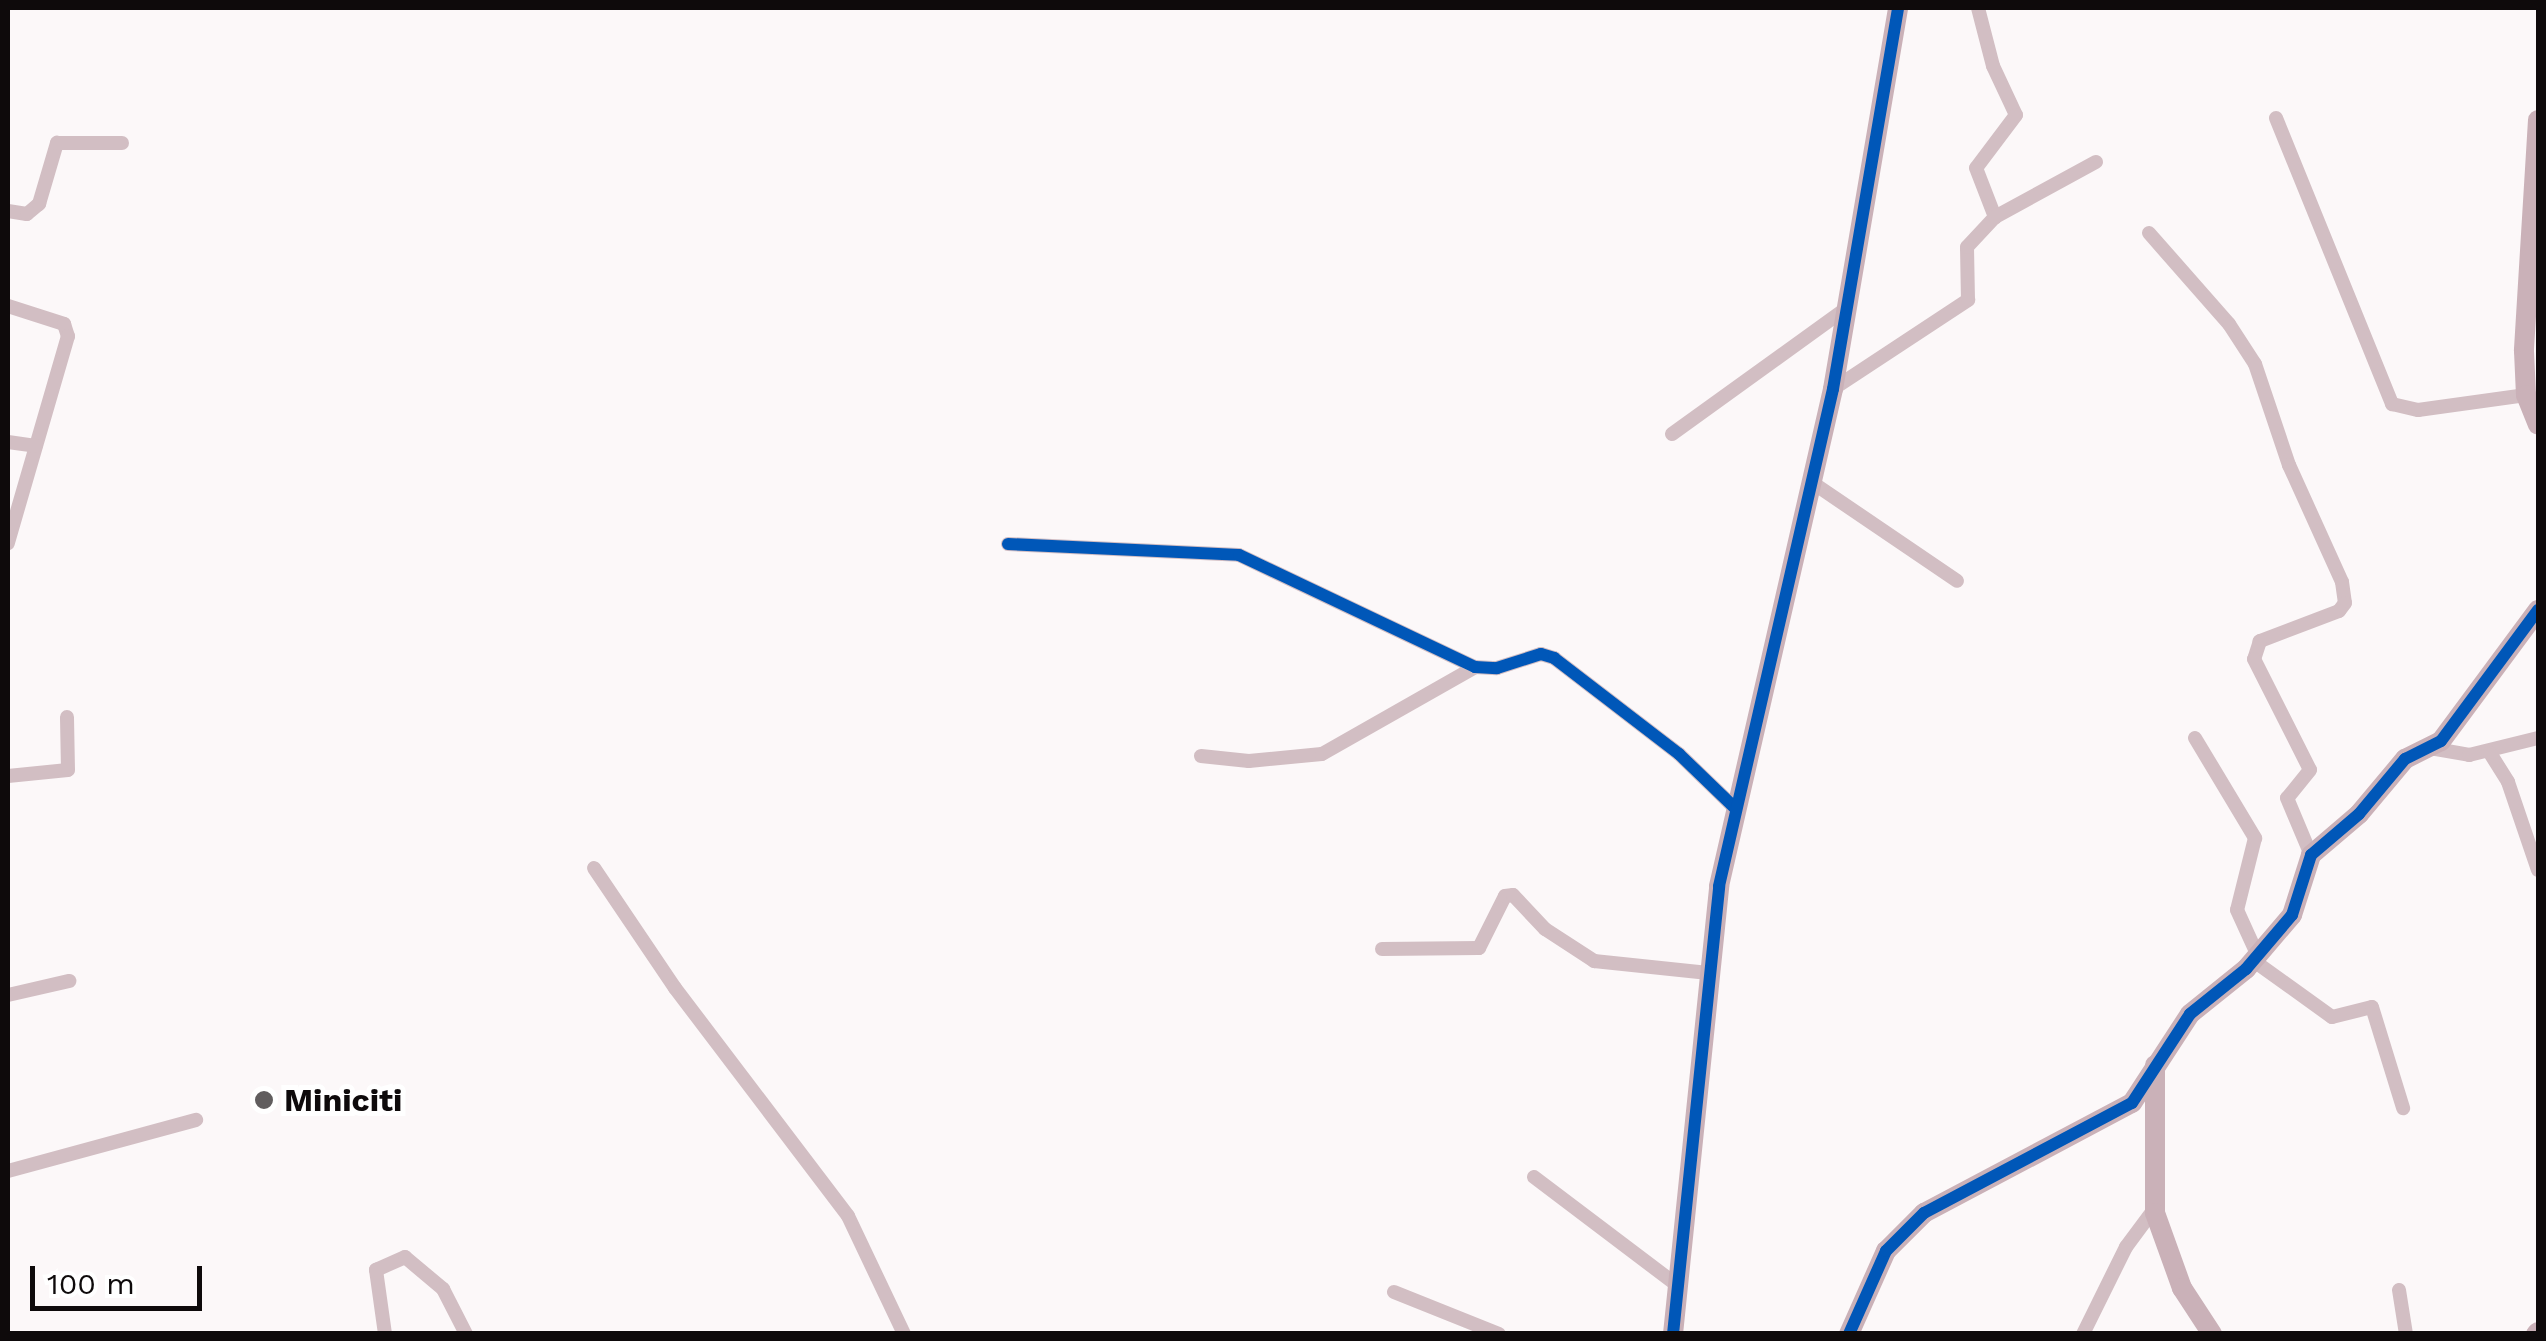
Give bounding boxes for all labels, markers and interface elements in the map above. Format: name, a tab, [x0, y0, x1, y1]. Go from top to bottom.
place label: Miniciti	[284, 1081, 402, 1119]
marker: Miniciti	[253, 1089, 275, 1111]
scale bar	[35, 1246, 208, 1308]
text: 100 m	[47, 1266, 135, 1301]

